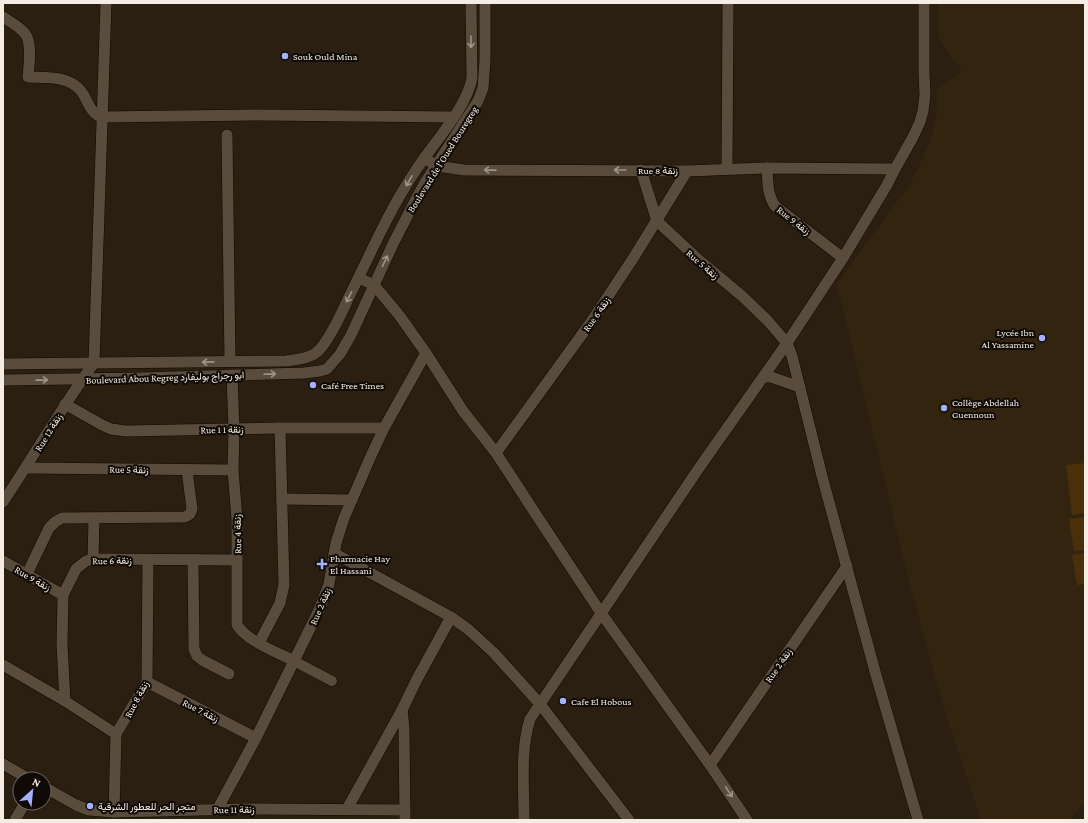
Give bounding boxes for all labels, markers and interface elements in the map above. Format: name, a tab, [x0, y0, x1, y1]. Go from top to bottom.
one-way arrow	[468, 35, 475, 48]
marker: Souk Ould Mina	[280, 51, 290, 61]
place label: Souk Ould Mina	[293, 51, 358, 62]
street label: Boulevard de l'Oued Bouregreg	[405, 104, 480, 214]
street label: Rue 8 زنقة	[638, 165, 678, 177]
one-way arrow	[614, 166, 627, 174]
one-way arrow	[484, 167, 497, 174]
one-way arrow	[404, 175, 412, 187]
street label: Rue 9 زنقة	[774, 204, 813, 238]
street label: Rue 5 زنقة	[684, 247, 721, 282]
one-way arrow	[382, 256, 389, 268]
one-way arrow	[345, 291, 352, 303]
street label: Rue 6 زنقة	[581, 295, 613, 334]
place label: Lycée Ibn Al Yassamine	[982, 327, 1035, 350]
marker: Lycée Ibn Al Yassamine	[1037, 333, 1047, 343]
one-way arrow	[202, 358, 215, 366]
street label: Boulevard Abou Regreg ابو رجراج بوليفارد	[86, 369, 244, 387]
one-way arrow	[263, 370, 276, 377]
one-way arrow	[35, 376, 48, 384]
marker: Café Free Times	[308, 380, 318, 390]
place label: Café Free Times	[321, 380, 384, 391]
place label: Collège Abdellah Guennoun	[952, 397, 1020, 420]
marker: Collège Abdellah Guennoun	[939, 403, 949, 413]
street label: Rue 12 زنقة	[32, 411, 65, 454]
street label: Rue 1 زنقة 1	[200, 424, 244, 436]
street label: Rue 5 زنقة	[109, 464, 149, 476]
street label: Rue 4 زنقة	[232, 514, 244, 554]
place label: Pharmacie Hay El Hassani	[330, 553, 390, 576]
street label: Rue 6 زنقة	[92, 555, 132, 567]
marker: Pharmacie Hay El Hassani	[317, 559, 327, 569]
street label: Rue 9 زنقة	[12, 564, 53, 594]
street label: Rue 2 زنقة	[307, 586, 334, 627]
street label: Rue 2 زنقة	[763, 646, 795, 685]
street label: Rue 8 زنقة	[122, 679, 152, 720]
marker: Cafe El Hobous	[558, 696, 568, 706]
place label: Cafe El Hobous	[571, 696, 632, 707]
street label: Rue 7 زنقة	[180, 697, 221, 725]
north arrow	[12, 771, 52, 811]
text: N	[30, 775, 43, 789]
one-way arrow	[725, 786, 733, 798]
marker: متجر الحر للعطور الشرقية	[85, 801, 95, 811]
place label: متجر الحر للعطور الشرقية	[98, 801, 196, 813]
street label: Rue 11 زنقة	[213, 804, 255, 816]

